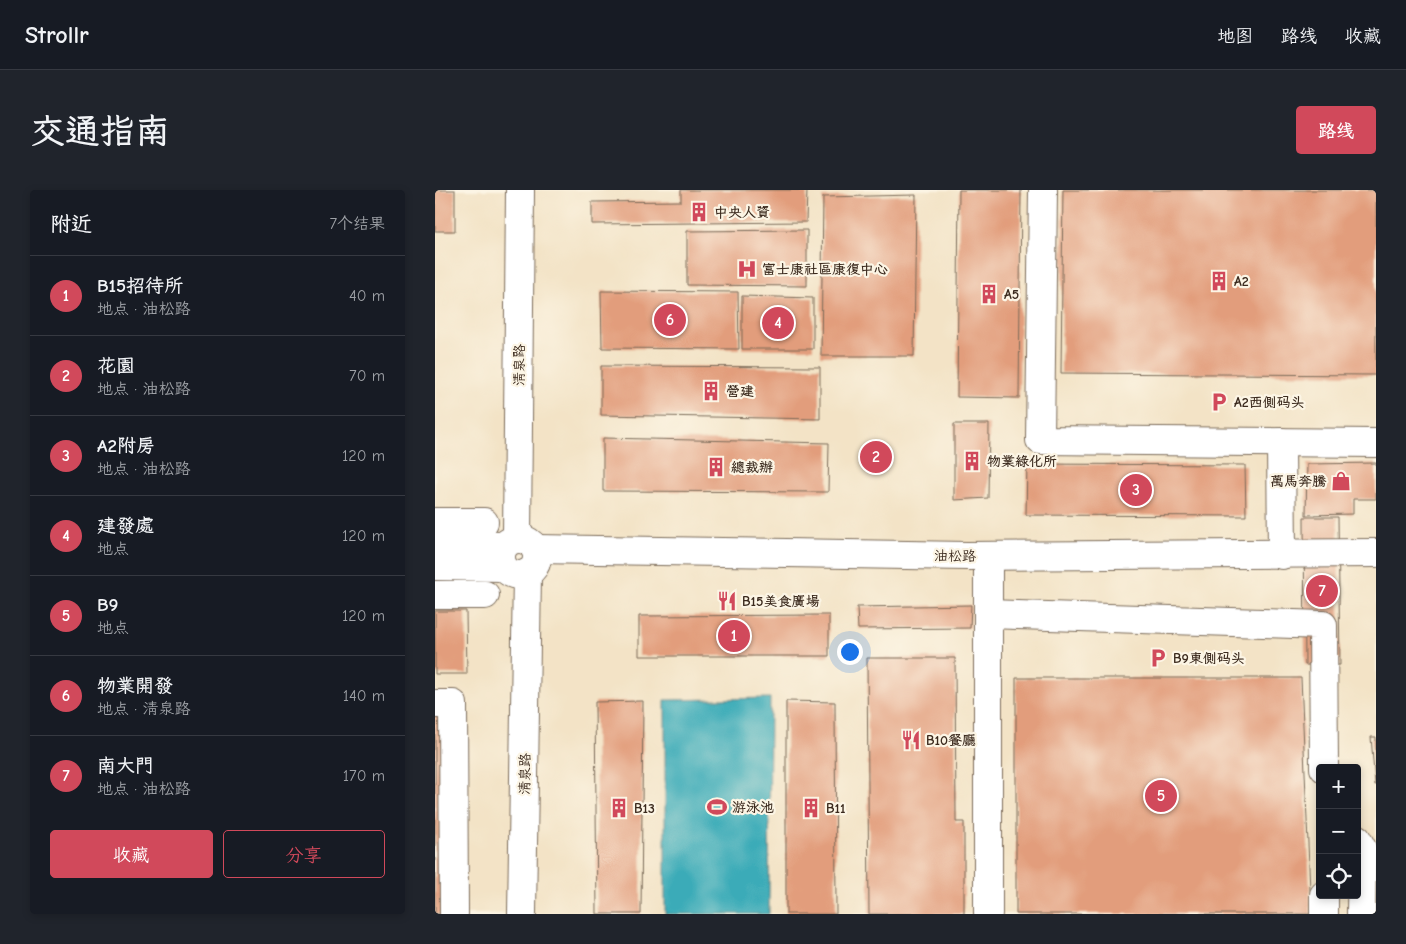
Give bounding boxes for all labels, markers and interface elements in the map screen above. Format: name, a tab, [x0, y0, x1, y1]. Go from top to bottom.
text: Strollr	[25, 21, 89, 49]
text: 地图	[1217, 26, 1253, 47]
text: 路线	[1281, 26, 1317, 47]
text: 收藏	[1345, 26, 1381, 47]
button: 路线	[1296, 106, 1376, 154]
text: 交通指南	[30, 111, 170, 152]
building icon: 中央人資	[688, 201, 710, 223]
place label: 中央人資	[714, 204, 770, 221]
text: 附近	[50, 212, 92, 236]
text: 7个结果	[329, 215, 385, 233]
hospital icon: 富士康社區康復中心	[736, 258, 758, 280]
place label: 富士康社區康復中心	[762, 261, 888, 278]
building icon: A2	[1208, 270, 1230, 292]
place label: A2	[1234, 273, 1249, 290]
text: B15招待所	[97, 275, 183, 297]
building icon: A5	[978, 283, 1000, 305]
place label: A5	[1004, 286, 1019, 303]
text: 1	[63, 287, 69, 305]
text: 40 m	[349, 287, 385, 305]
text: 地点 · 油松路	[97, 300, 191, 318]
pin: 6	[654, 301, 686, 339]
pin: 4	[762, 304, 794, 342]
street label: 清泉路	[511, 344, 528, 386]
text: 花園	[97, 355, 135, 377]
text: 2	[62, 367, 70, 385]
text: 70 m	[349, 367, 385, 385]
text: 地点 · 油松路	[97, 380, 191, 398]
building icon: 營建	[700, 380, 722, 402]
place label: 營建	[726, 383, 754, 400]
parking icon: A2西側码头	[1208, 391, 1230, 413]
place label: A2西側码头	[1234, 394, 1305, 411]
text: A2附房	[97, 435, 155, 457]
pin: 2	[860, 438, 892, 476]
text: 3	[62, 447, 70, 465]
text: 120 m	[342, 447, 385, 465]
building icon: 物業綠化所	[961, 450, 983, 472]
place label: 物業綠化所	[987, 453, 1057, 470]
building icon: 總裁辦	[705, 456, 727, 478]
place label: 總裁辦	[731, 459, 773, 476]
text: 地点 · 油松路	[97, 460, 191, 478]
shop icon: 萬馬奔騰	[1330, 470, 1352, 492]
pin: 3	[1120, 471, 1152, 509]
place label: 萬馬奔騰	[1270, 473, 1327, 490]
text: 建發處	[97, 515, 154, 537]
text: 4	[62, 527, 70, 545]
text: 120 m	[342, 527, 385, 545]
text: 地点	[97, 540, 129, 558]
street label: 油松路	[934, 547, 976, 565]
pin: 7	[1306, 572, 1338, 610]
restaurant icon: B15美食廣場	[716, 590, 738, 612]
place label: B15美食廣場	[742, 593, 820, 610]
text: B9	[97, 594, 119, 616]
text: 5	[62, 607, 70, 625]
text: 120 m	[342, 607, 385, 625]
pin: 1	[718, 617, 750, 655]
text: 地点	[97, 619, 129, 637]
your location	[837, 639, 863, 665]
parking icon: B9東側码头	[1147, 647, 1169, 669]
place label: B9東側码头	[1173, 650, 1245, 667]
text: 物業開發	[97, 675, 173, 697]
text: 6	[62, 687, 70, 705]
text: 140 m	[343, 687, 385, 705]
text: 地点 · 清泉路	[97, 700, 191, 718]
restaurant icon: B10餐廳	[900, 729, 922, 751]
place label: B10餐廳	[926, 732, 976, 749]
street label: 清泉路	[516, 753, 534, 795]
text: 南大門	[97, 755, 154, 777]
map controls	[1316, 764, 1361, 899]
button: +	[1316, 764, 1361, 809]
text: 7	[62, 767, 70, 785]
text: 170 m	[343, 767, 385, 785]
pin: 5	[1145, 777, 1177, 815]
text: 地点 · 油松路	[97, 780, 191, 798]
sports icon: 游泳池	[706, 796, 728, 818]
building icon: B13	[608, 797, 630, 819]
building icon: B11	[800, 797, 822, 819]
place label: 游泳池	[732, 799, 774, 816]
place label: B13	[634, 800, 655, 817]
place label: B11	[826, 800, 846, 817]
button: −	[1316, 809, 1361, 854]
button: 收藏	[50, 830, 213, 878]
button: 分享	[223, 830, 385, 878]
button: locate	[1316, 854, 1361, 899]

